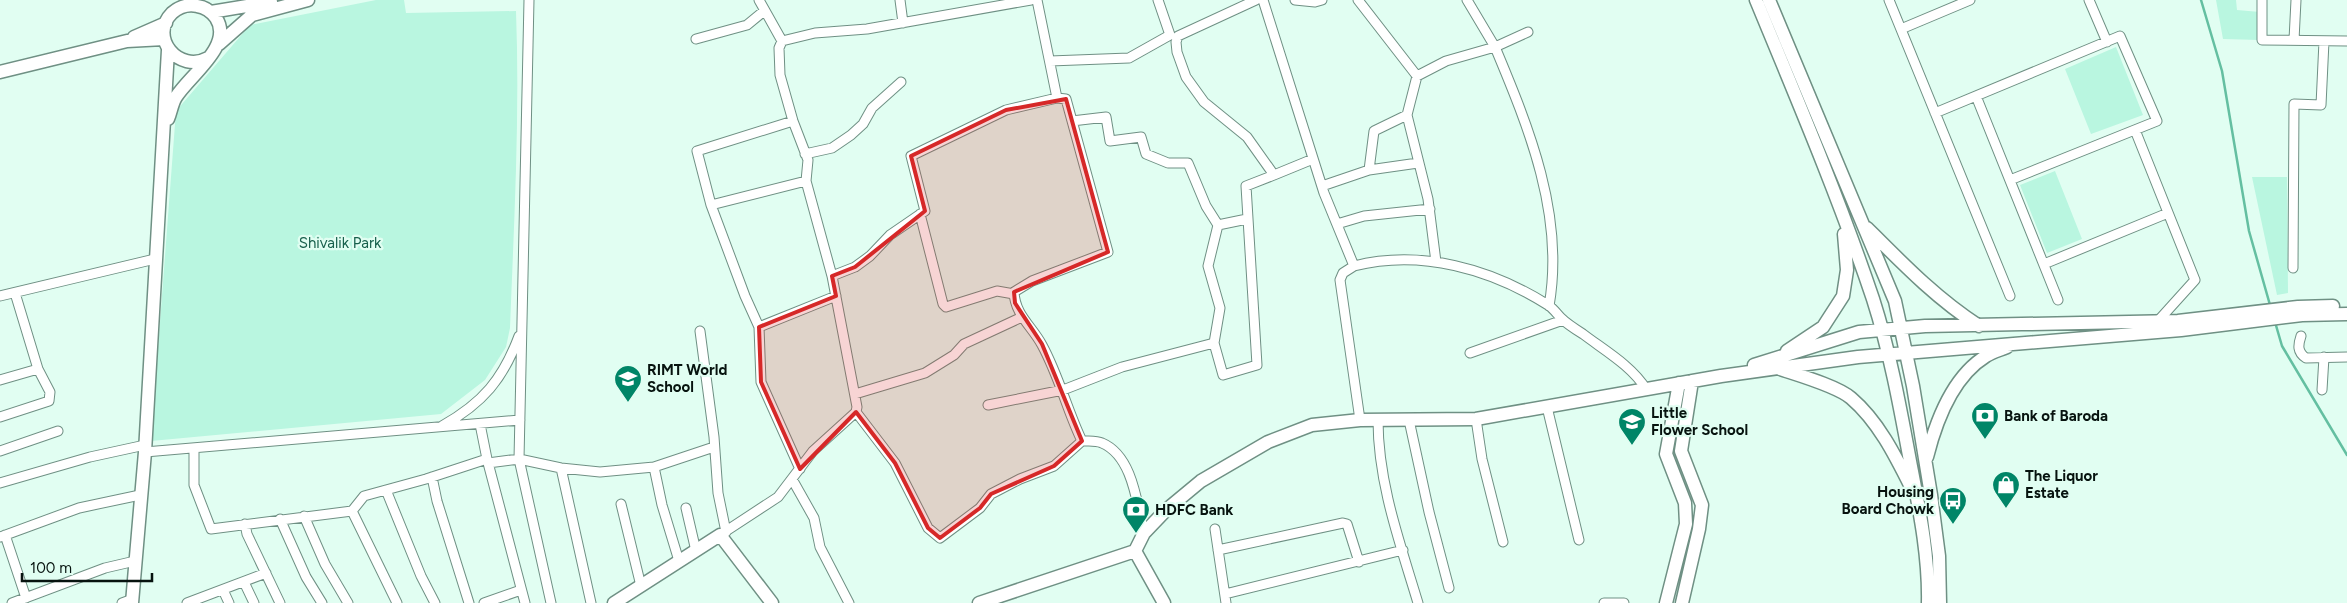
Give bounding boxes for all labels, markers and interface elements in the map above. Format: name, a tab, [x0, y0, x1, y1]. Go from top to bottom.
park label: Shivalik Park	[299, 234, 382, 252]
place label: RIMT World School	[647, 361, 727, 396]
school or university icon: RIMT World School	[613, 364, 643, 403]
bank icon: Bank of Baroda	[1970, 401, 2000, 440]
place label: Little Flower School	[1651, 404, 1748, 439]
school or university icon: Little Flower School	[1617, 407, 1647, 446]
place label: Bank of Baroda	[2004, 407, 2108, 425]
place label: The Liquor Estate	[2025, 467, 2098, 502]
shop icon: The Liquor Estate	[1991, 470, 2021, 509]
place label: Housing Board Chowk	[1842, 483, 1934, 518]
bus stop icon: Housing Board Chowk	[1938, 486, 1968, 525]
bank icon: HDFC Bank	[1121, 495, 1151, 534]
place label: HDFC Bank	[1155, 501, 1233, 519]
scale bar	[22, 550, 152, 582]
text: 100 m	[30, 559, 72, 577]

